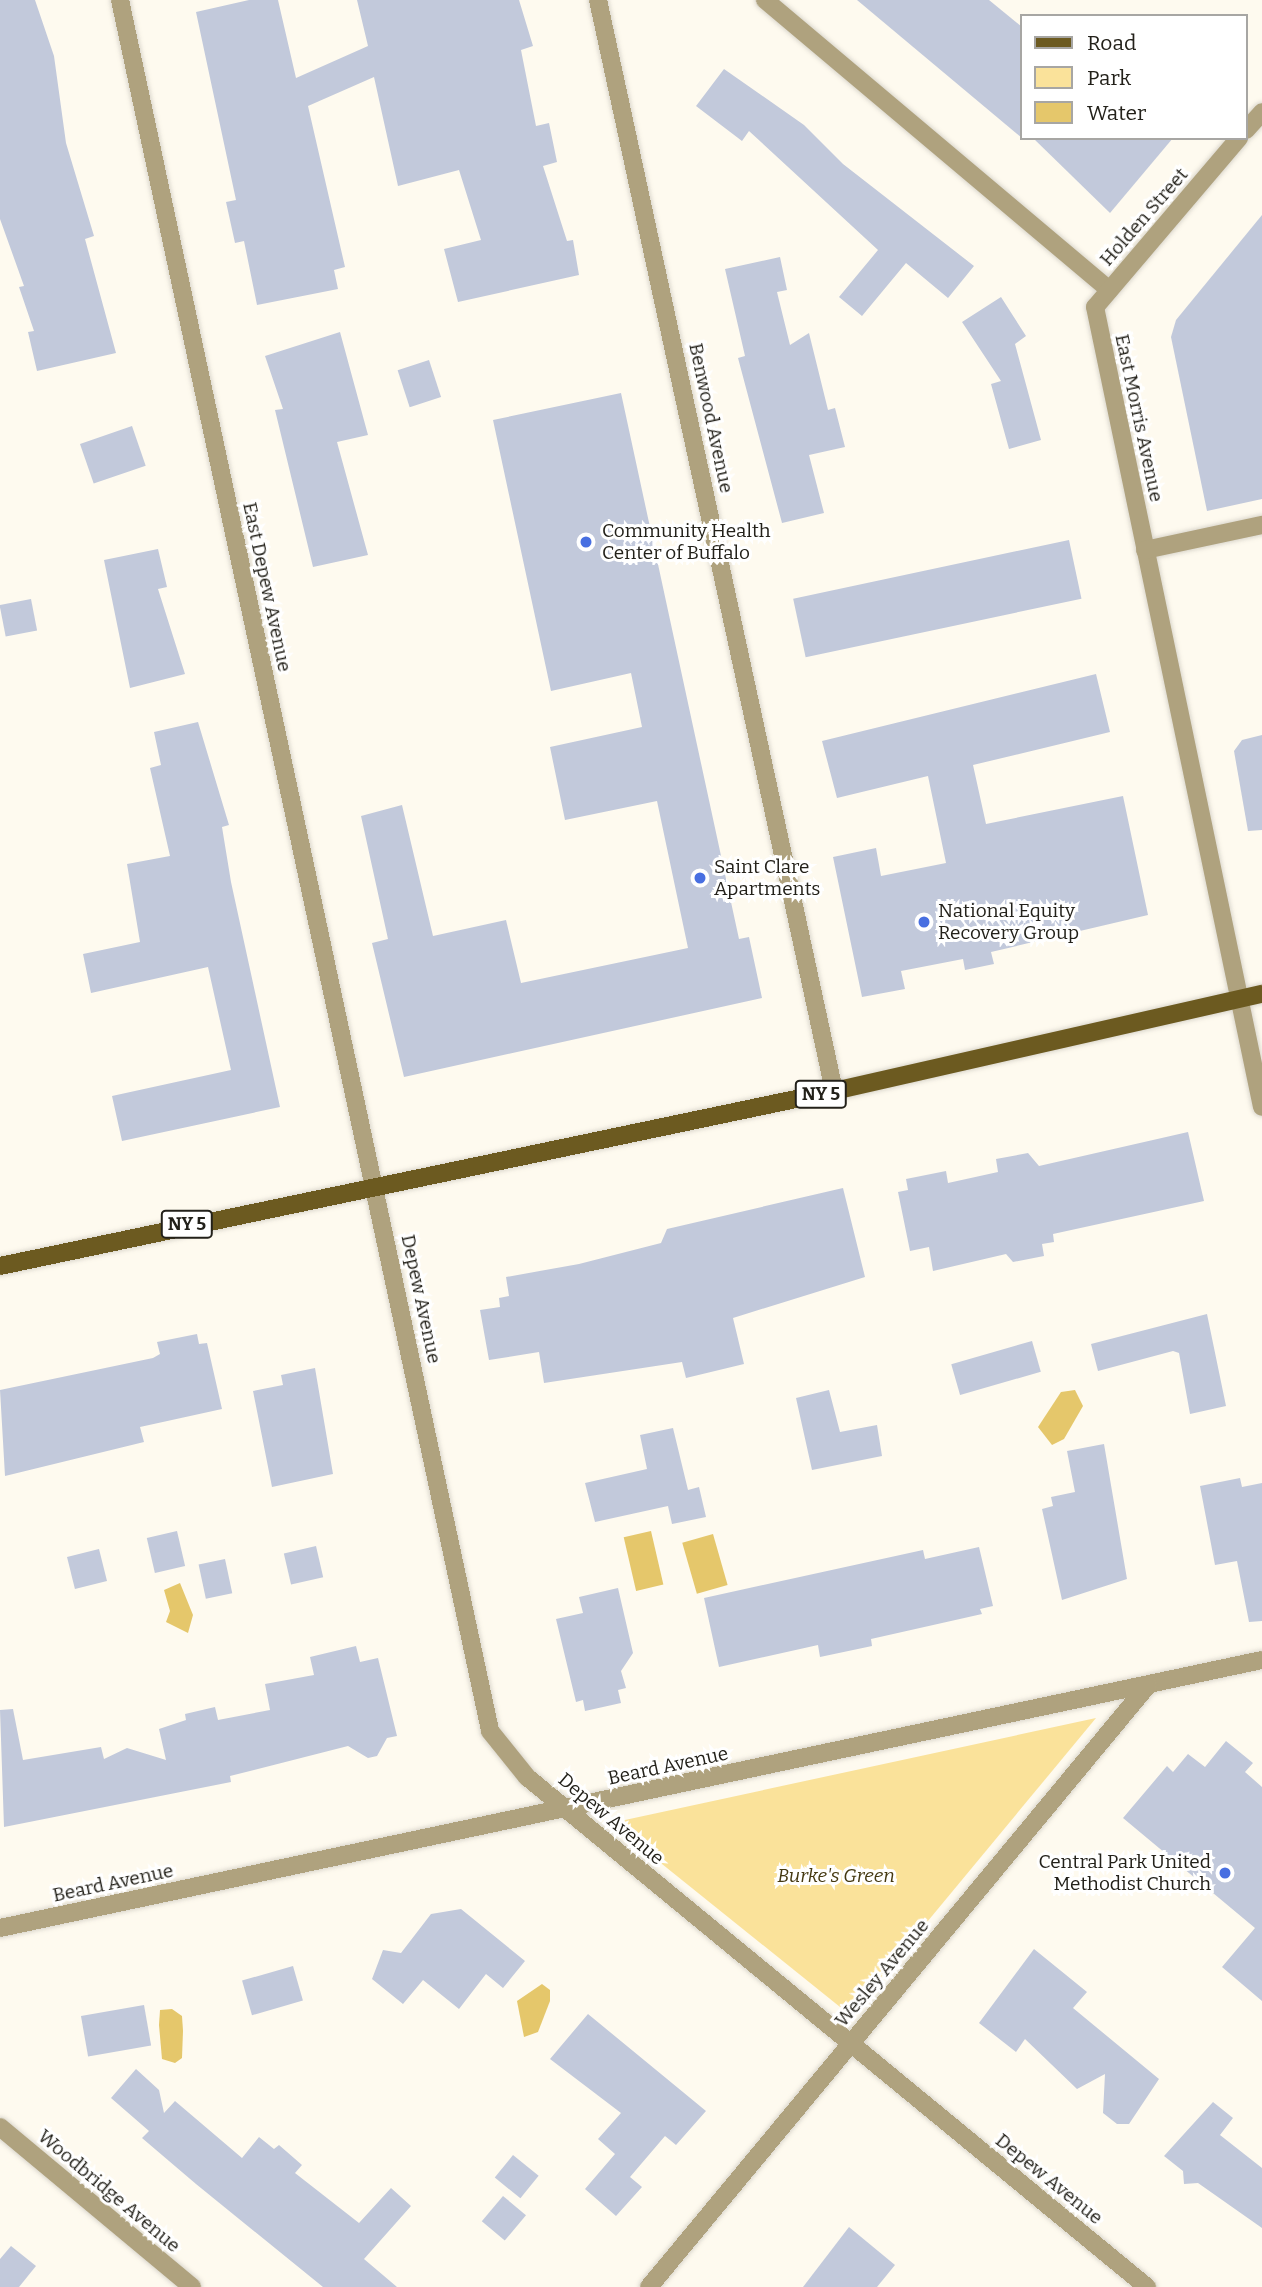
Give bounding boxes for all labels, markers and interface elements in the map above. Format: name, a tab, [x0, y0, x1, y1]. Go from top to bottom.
legend	[1020, 14, 1248, 140]
text: Road	[1087, 30, 1136, 56]
text: Park	[1087, 65, 1131, 91]
text: Water	[1087, 100, 1146, 126]
street label: Holden Street	[1095, 163, 1193, 271]
street label: East Morris Avenue	[1110, 332, 1168, 504]
street label: Benwood Avenue	[684, 341, 738, 495]
street label: East Depew Avenue	[238, 500, 296, 674]
place label: Community Health Center of Buffalo	[602, 520, 770, 564]
marker: Community Health Center of Buffalo	[576, 532, 596, 552]
place label: Saint Clare Apartments	[714, 856, 820, 900]
marker: Saint Clare Apartments	[692, 870, 708, 886]
place label: National Equity Recovery Group	[938, 900, 1079, 944]
marker: National Equity Recovery Group	[916, 914, 932, 930]
road number: NY 5	[795, 1079, 847, 1108]
road number: NY 5	[161, 1210, 213, 1238]
street label: Depew Avenue	[396, 1233, 446, 1365]
street label: Beard Avenue	[606, 1742, 730, 1790]
street label: Depew Avenue	[553, 1768, 669, 1870]
place label: Central Park United Methodist Church	[1038, 1851, 1211, 1895]
street label: Beard Avenue	[51, 1859, 175, 1907]
park label: Burke's Green	[777, 1865, 895, 1887]
marker: Central Park United Methodist Church	[1217, 1865, 1233, 1881]
street label: Wesley Avenue	[830, 1914, 934, 2032]
street label: Woodbridge Avenue	[33, 2125, 185, 2257]
street label: Depew Avenue	[991, 2129, 1107, 2229]

